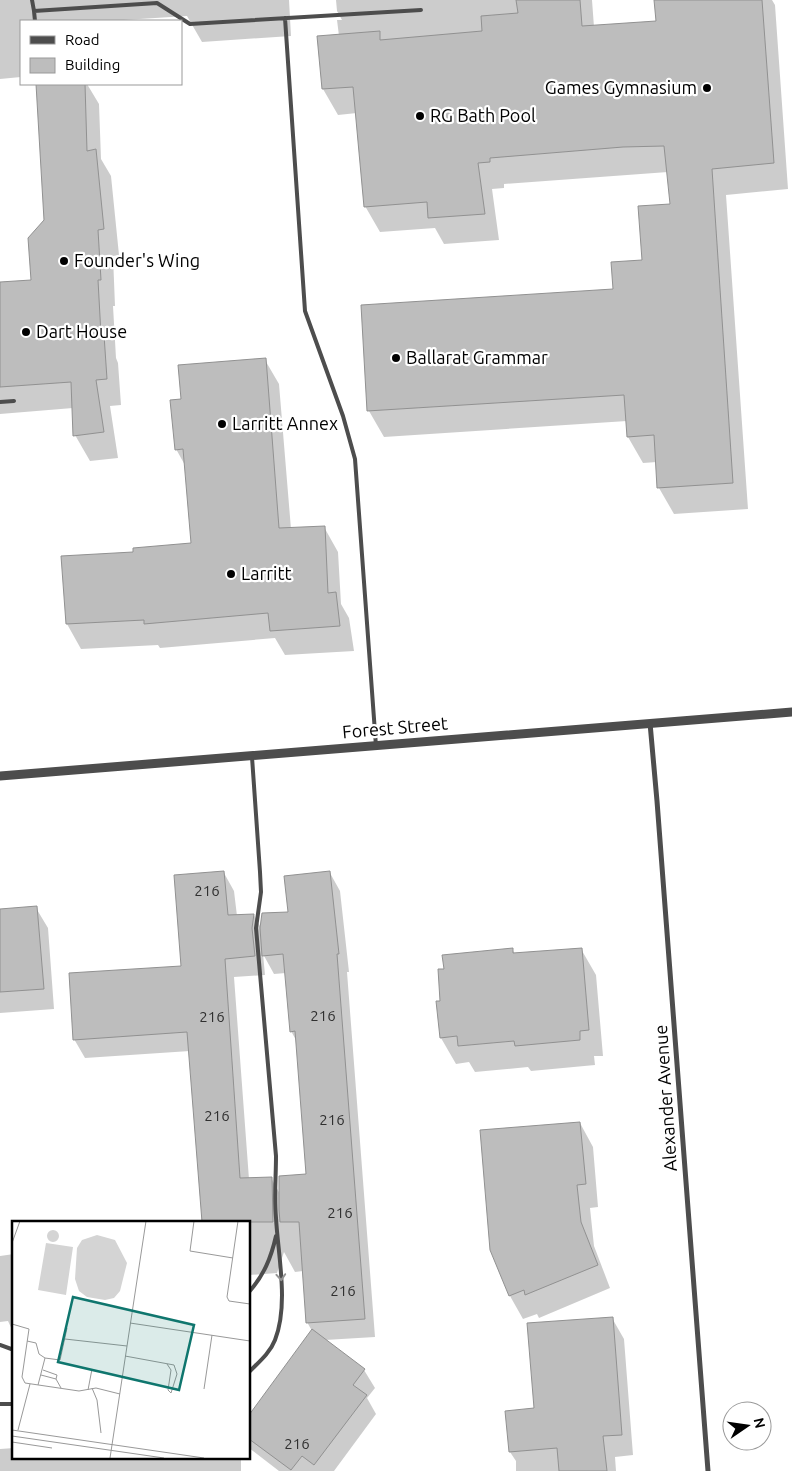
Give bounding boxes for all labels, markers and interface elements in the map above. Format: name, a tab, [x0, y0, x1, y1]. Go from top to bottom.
legend	[20, 20, 182, 85]
text: Road	[65, 31, 100, 48]
text: Building	[65, 56, 120, 73]
place label: Games Gymnasium	[545, 77, 697, 97]
marker: Games Gymnasium	[701, 82, 713, 94]
place label: RG Bath Pool	[430, 105, 536, 125]
marker: RG Bath Pool	[414, 110, 426, 122]
place label: Founder's Wing	[74, 250, 200, 270]
marker: Founder's Wing	[58, 255, 70, 267]
place label: Dart House	[36, 321, 127, 341]
marker: Dart House	[20, 326, 32, 338]
place label: Ballarat Grammar	[406, 347, 548, 367]
marker: Ballarat Grammar	[390, 352, 402, 364]
place label: Larritt Annex	[232, 413, 338, 433]
marker: Larritt Annex	[216, 418, 228, 430]
place label: Larritt	[241, 563, 292, 583]
marker: Larritt	[225, 568, 237, 580]
street label: Forest Street	[341, 712, 449, 742]
house number: 216	[194, 882, 220, 899]
house number: 216	[310, 1007, 336, 1024]
house number: 216	[199, 1008, 225, 1025]
street label: Alexander Avenue	[650, 1024, 680, 1172]
house number: 216	[204, 1107, 230, 1124]
house number: 216	[319, 1111, 345, 1128]
house number: 216	[327, 1204, 353, 1221]
inset map	[12, 1221, 250, 1458]
one-way arrow	[275, 1273, 286, 1281]
house number: 216	[330, 1282, 356, 1299]
north arrow	[722, 1401, 772, 1451]
text: N	[751, 1416, 769, 1430]
house number: 216	[284, 1435, 310, 1452]

